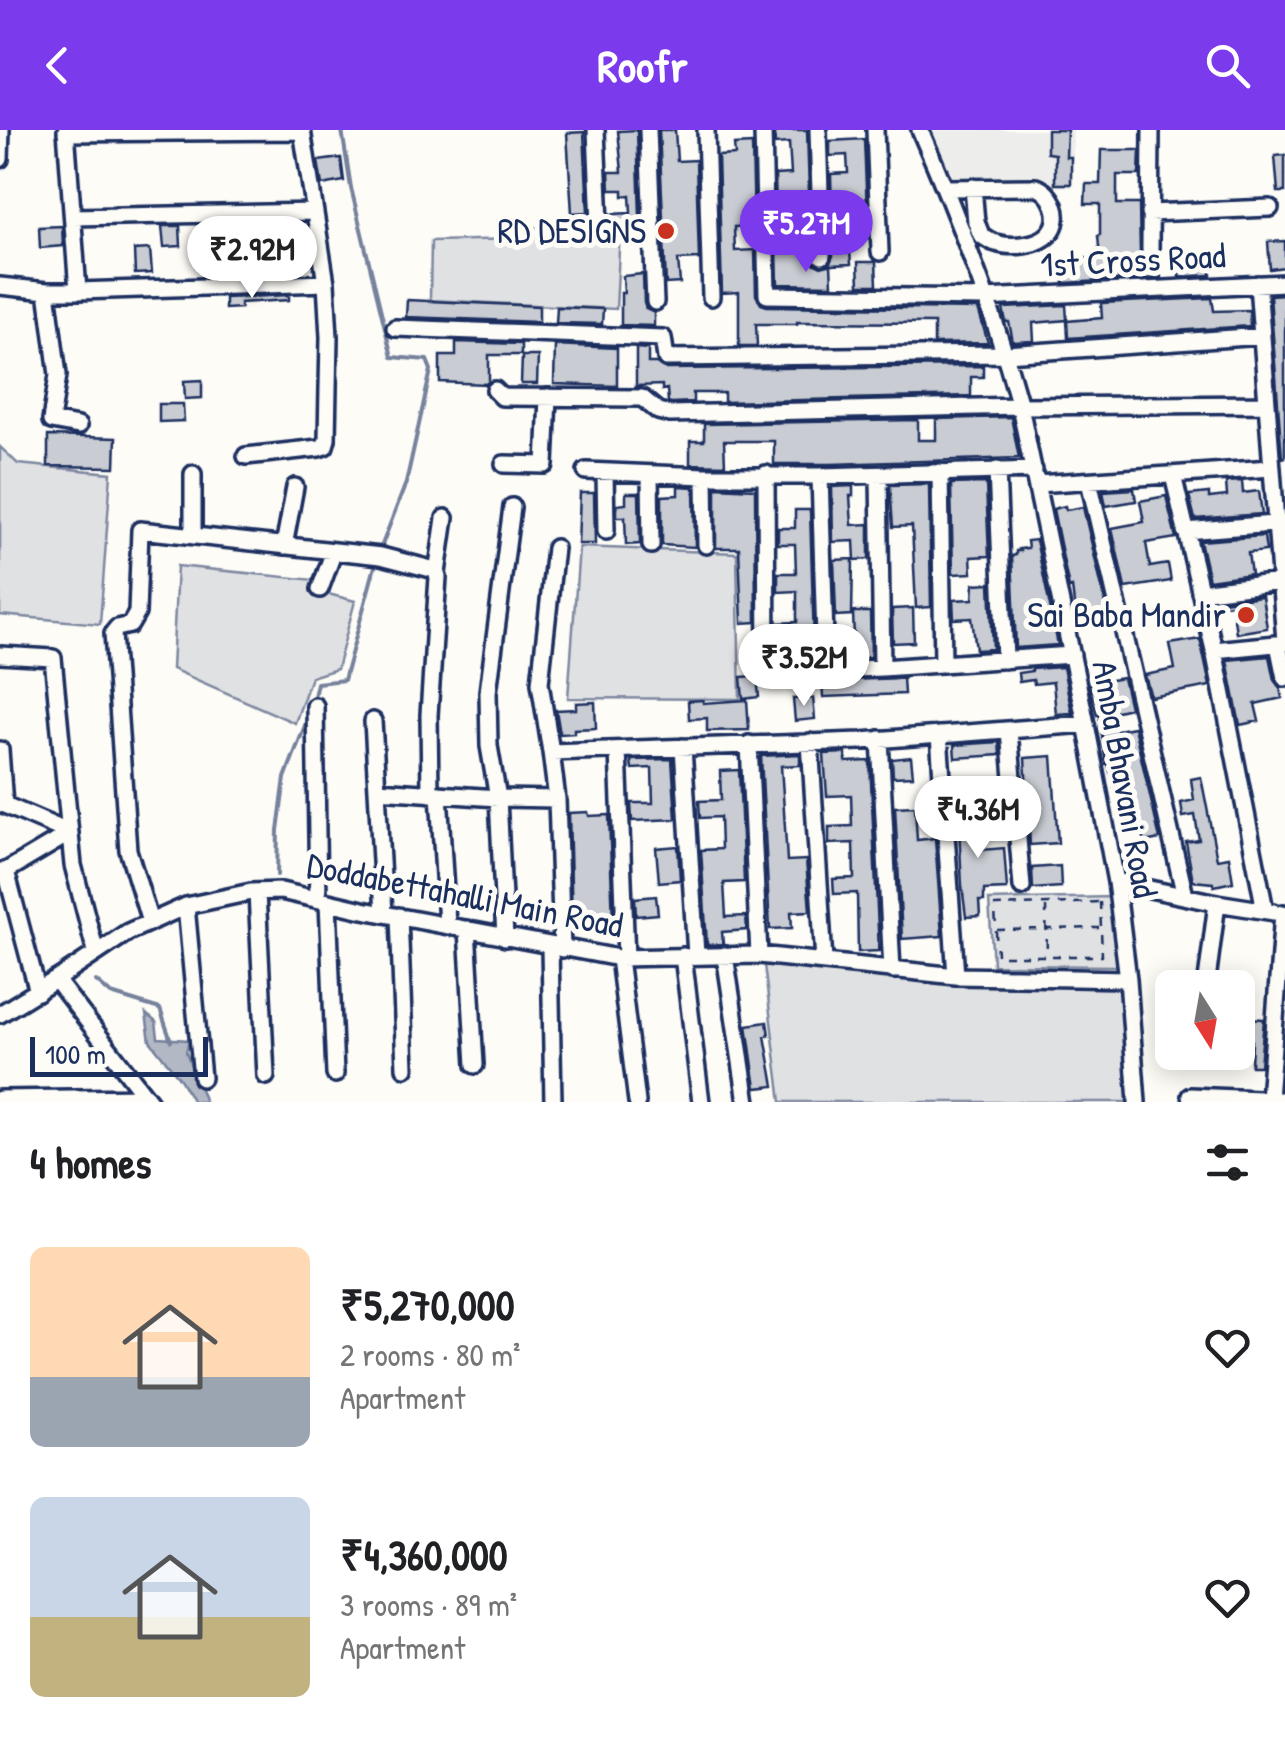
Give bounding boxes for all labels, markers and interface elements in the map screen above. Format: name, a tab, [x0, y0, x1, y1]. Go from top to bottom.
text: Roofr	[597, 35, 688, 96]
icon: back	[30, 38, 85, 93]
icon: search	[1200, 38, 1255, 93]
pin: ₹5.27M	[725, 190, 887, 275]
text: ₹5.27M	[762, 201, 850, 244]
place label: RD DESIGNS	[498, 207, 646, 254]
pin: ₹2.92M	[171, 216, 333, 301]
marker: RD DESIGNS	[655, 220, 677, 242]
text: ₹2.92M	[209, 227, 295, 270]
street label: 1st Cross Road	[1039, 231, 1227, 288]
place label: Sai Baba Mandir	[1027, 591, 1226, 638]
marker: Sai Baba Mandir	[1235, 604, 1257, 626]
pin: ₹3.52M	[723, 624, 885, 709]
text: ₹3.52M	[760, 635, 848, 678]
street label: Amba Bhavani Road	[1082, 657, 1169, 901]
pin: ₹4.36M	[897, 776, 1059, 861]
text: ₹4.36M	[936, 787, 1020, 830]
street label: Doddabettahalli Main Road	[303, 841, 627, 948]
north arrow	[1155, 970, 1255, 1070]
map controls	[1155, 970, 1255, 1070]
scale bar	[30, 1032, 208, 1076]
text: 100 m	[45, 1035, 106, 1073]
text: 4 homes	[30, 1134, 151, 1191]
icon: filters	[1200, 1135, 1255, 1190]
text: ₹5,270,000	[340, 1276, 514, 1333]
icon: home	[110, 1287, 230, 1407]
icon: heart	[1200, 1320, 1255, 1375]
text: 2 rooms · 80 m²	[340, 1333, 520, 1376]
text: Apartment	[340, 1376, 465, 1419]
text: ₹4,360,000	[340, 1526, 508, 1583]
icon: home	[110, 1537, 230, 1657]
icon: heart	[1200, 1570, 1255, 1625]
text: 3 rooms · 89 m²	[340, 1583, 517, 1626]
text: Apartment	[340, 1626, 465, 1669]

